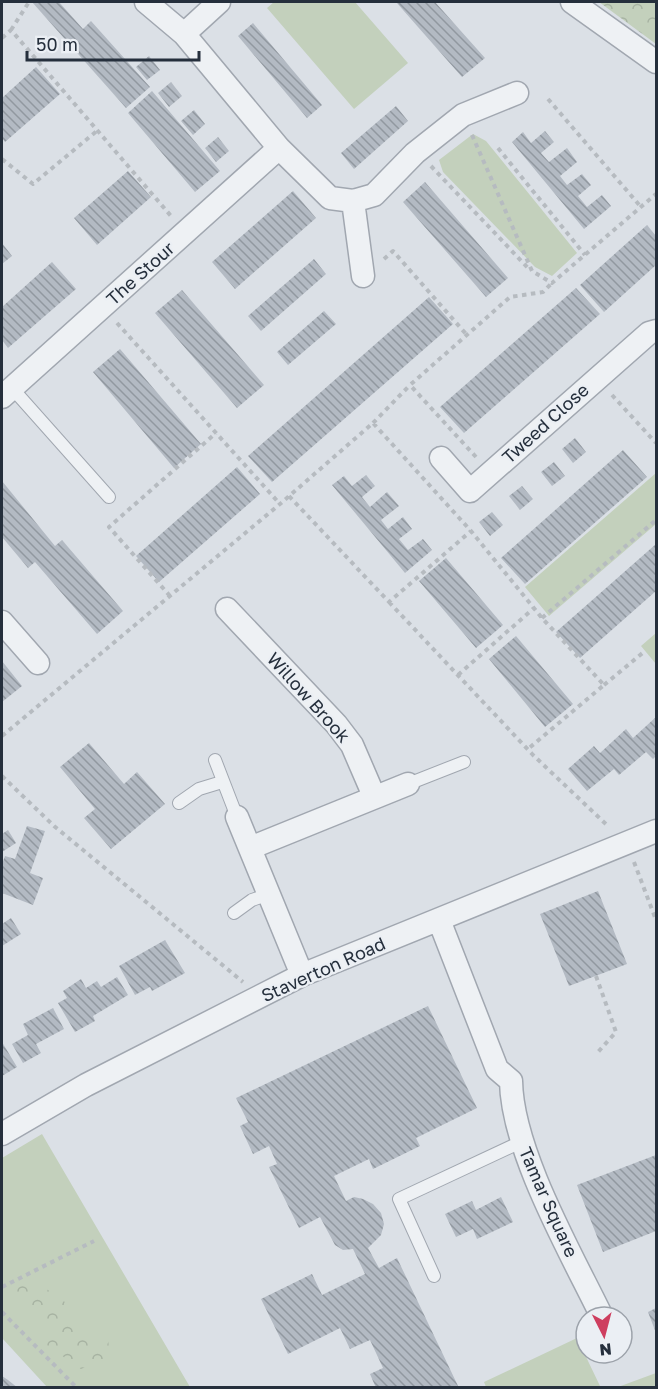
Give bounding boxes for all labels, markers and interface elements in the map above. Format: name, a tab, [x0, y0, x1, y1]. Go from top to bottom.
scale bar	[27, 24, 200, 62]
text: 50 m	[36, 33, 78, 55]
street label: The Stour	[101, 237, 179, 309]
street label: Tweed Close	[497, 378, 593, 468]
street label: Willow Brook	[263, 647, 355, 747]
street label: Staverton Road	[258, 932, 388, 1006]
street label: Tamar Square	[515, 1144, 583, 1260]
north arrow	[574, 1305, 634, 1365]
text: N	[598, 1339, 613, 1360]

